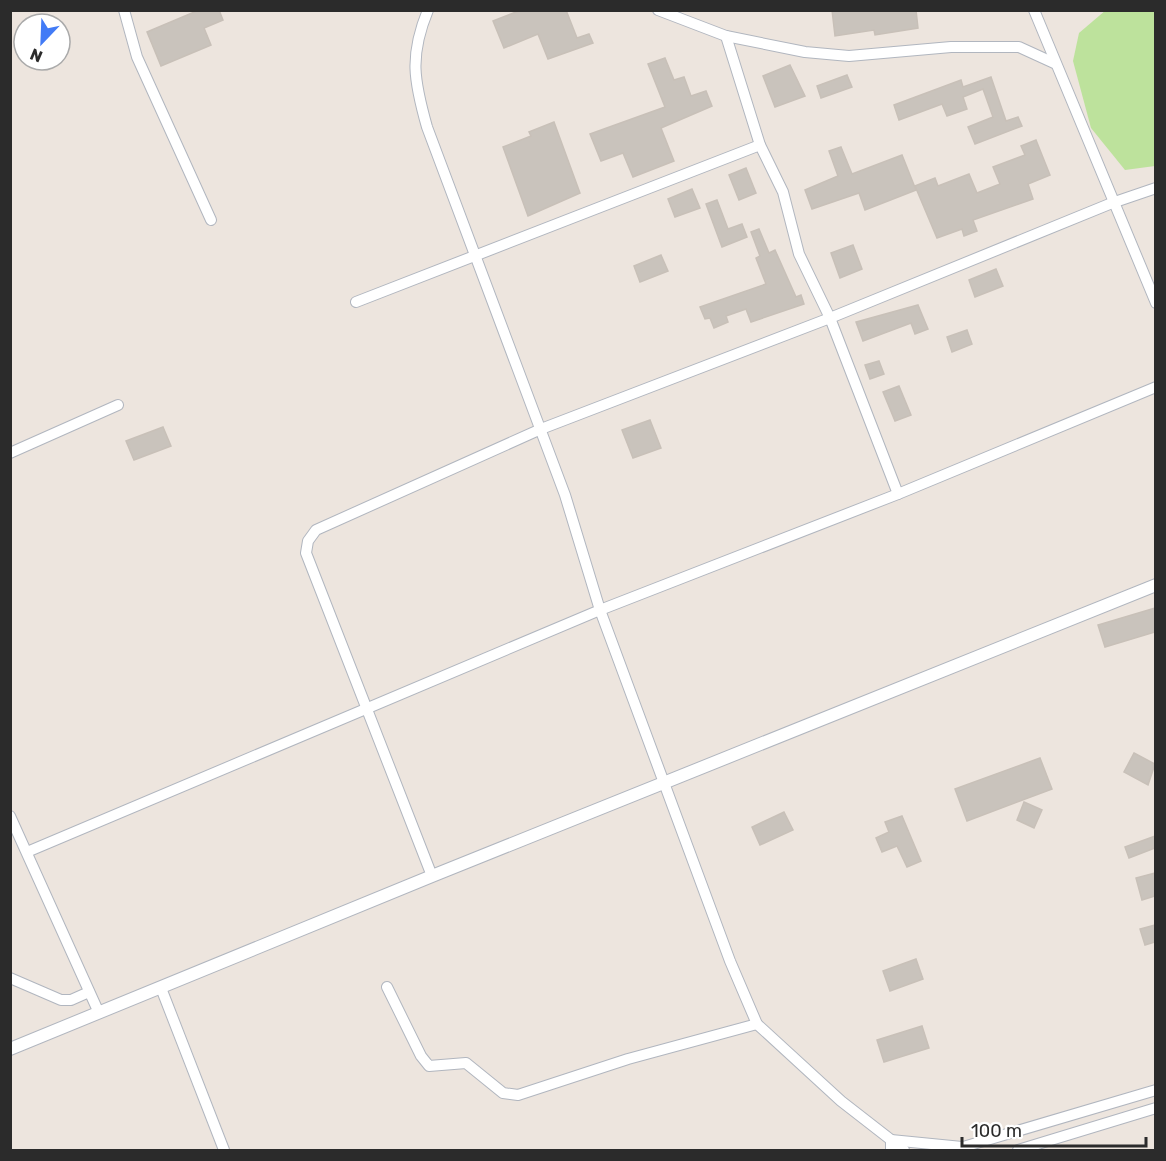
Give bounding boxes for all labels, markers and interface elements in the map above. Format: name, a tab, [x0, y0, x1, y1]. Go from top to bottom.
north arrow	[12, 12, 72, 72]
text: N	[27, 44, 45, 66]
scale bar	[962, 1110, 1146, 1148]
text: 100 m	[971, 1120, 1022, 1142]

